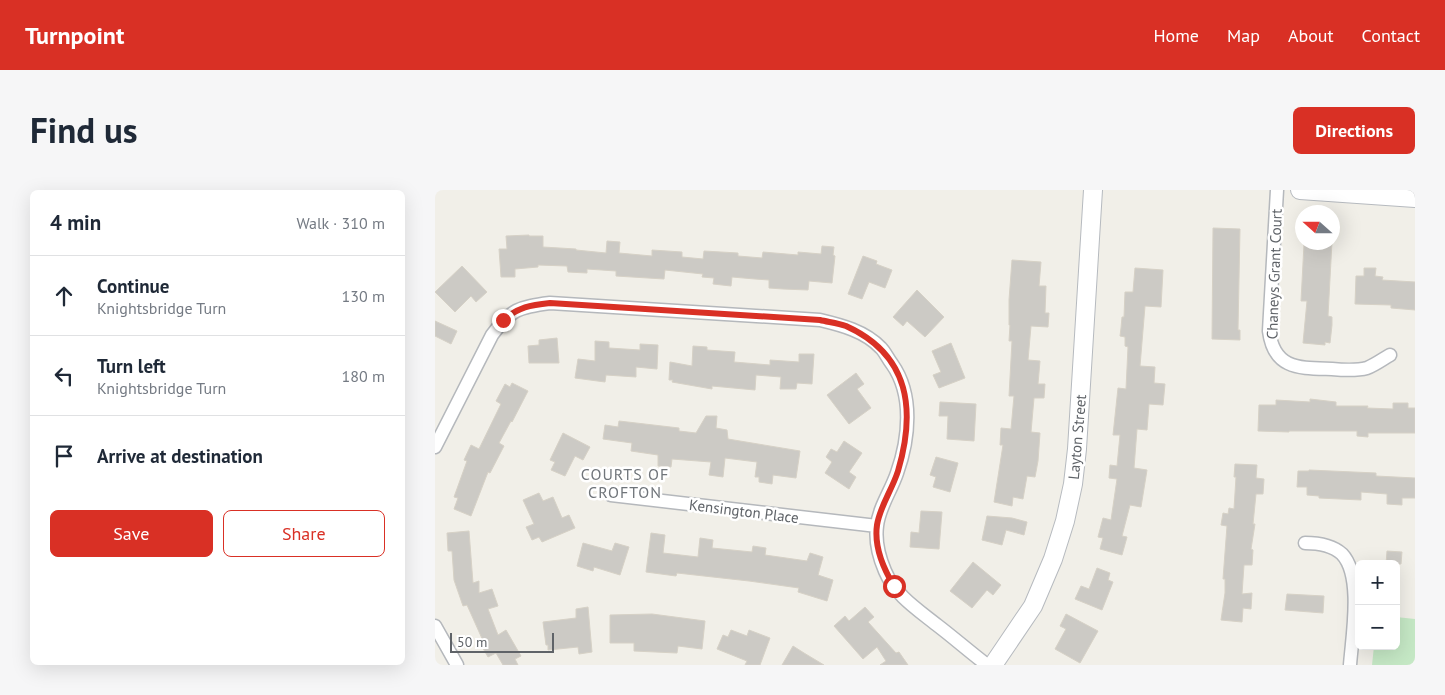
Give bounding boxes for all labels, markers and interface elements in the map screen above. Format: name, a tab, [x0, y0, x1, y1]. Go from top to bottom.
text: Turnpoint	[25, 20, 124, 51]
text: Home	[1153, 24, 1199, 47]
text: Map	[1227, 24, 1260, 47]
text: About	[1288, 24, 1334, 47]
text: Contact	[1362, 24, 1420, 47]
text: Find us	[30, 107, 138, 153]
button: Directions	[1293, 107, 1415, 154]
north arrow	[1295, 205, 1340, 250]
street label: Chaneys Grant Court	[1262, 208, 1286, 340]
text: 4 min	[50, 209, 101, 236]
text: Walk · 310 m	[296, 213, 385, 233]
text: Continue	[97, 274, 169, 298]
icon: ahead	[50, 282, 78, 310]
text: 130 m	[342, 286, 385, 306]
text: Knightsbridge Turn	[97, 298, 226, 318]
route end	[492, 309, 515, 332]
text: Turn left	[97, 354, 166, 378]
icon: left	[50, 362, 78, 390]
text: 180 m	[342, 366, 385, 386]
text: Knightsbridge Turn	[97, 378, 226, 398]
street label: Layton Street	[1064, 394, 1090, 480]
icon: arrive	[50, 442, 78, 470]
text: Arrive at destination	[97, 444, 263, 468]
district label: COURTS OF CROFTON	[581, 464, 669, 502]
street label: Kensington Place	[688, 495, 800, 527]
button: Save	[50, 510, 213, 557]
button: Share	[223, 510, 385, 557]
map controls	[1355, 560, 1400, 650]
button: +	[1355, 560, 1400, 605]
route start	[883, 575, 906, 598]
button: −	[1355, 605, 1400, 650]
scale bar	[450, 630, 554, 653]
text: 50 m	[457, 633, 487, 651]

